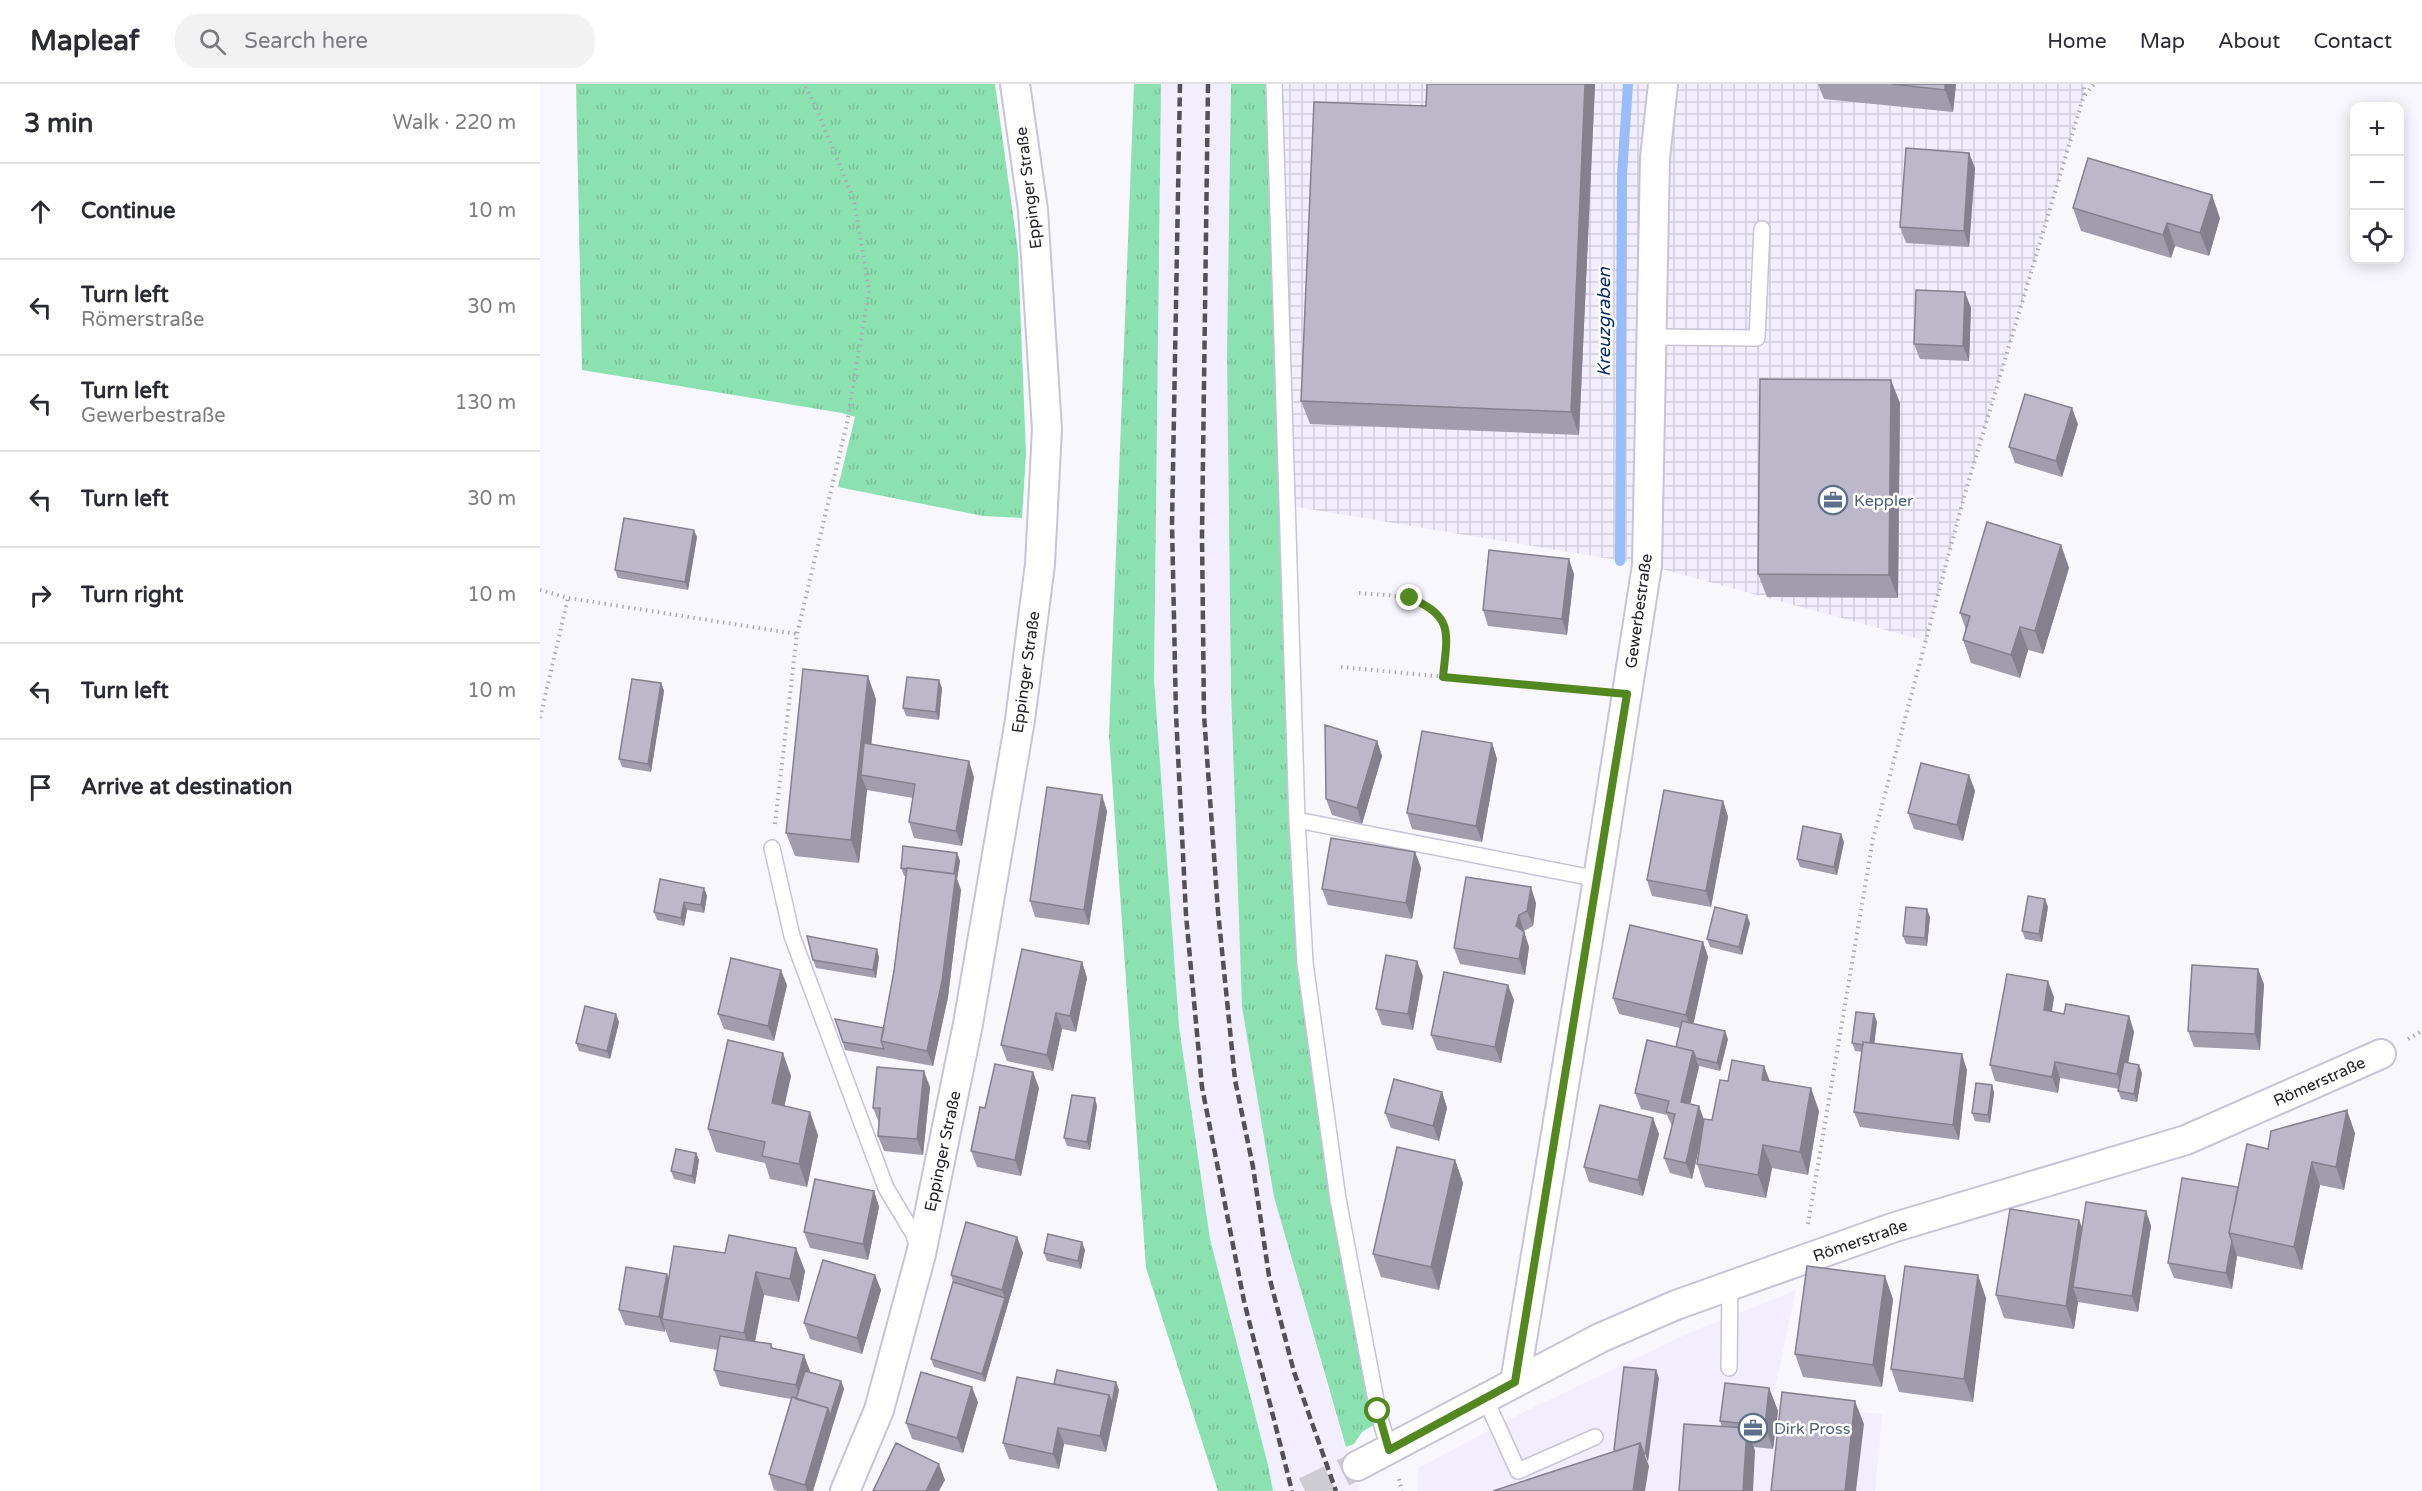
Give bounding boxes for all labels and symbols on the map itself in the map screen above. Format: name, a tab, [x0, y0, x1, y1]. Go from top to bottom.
street label: Eppinger Straße	[1012, 126, 1046, 250]
water label: Kreuzgraben	[1593, 266, 1615, 377]
office icon: Keppler	[1817, 484, 1849, 516]
place label: Keppler	[1854, 491, 1914, 511]
street label: Gewerbestraße	[1621, 552, 1657, 670]
route end	[1396, 584, 1422, 610]
street label: Eppinger Straße	[1008, 610, 1044, 734]
street label: Römerstraße	[2270, 1053, 2369, 1111]
street label: Eppinger Straße	[920, 1089, 966, 1213]
street label: Römerstraße	[1810, 1215, 1910, 1266]
route start	[1364, 1397, 1390, 1423]
office icon: Dirk Pross	[1737, 1412, 1769, 1444]
place label: Dirk Pross	[1774, 1419, 1850, 1439]

